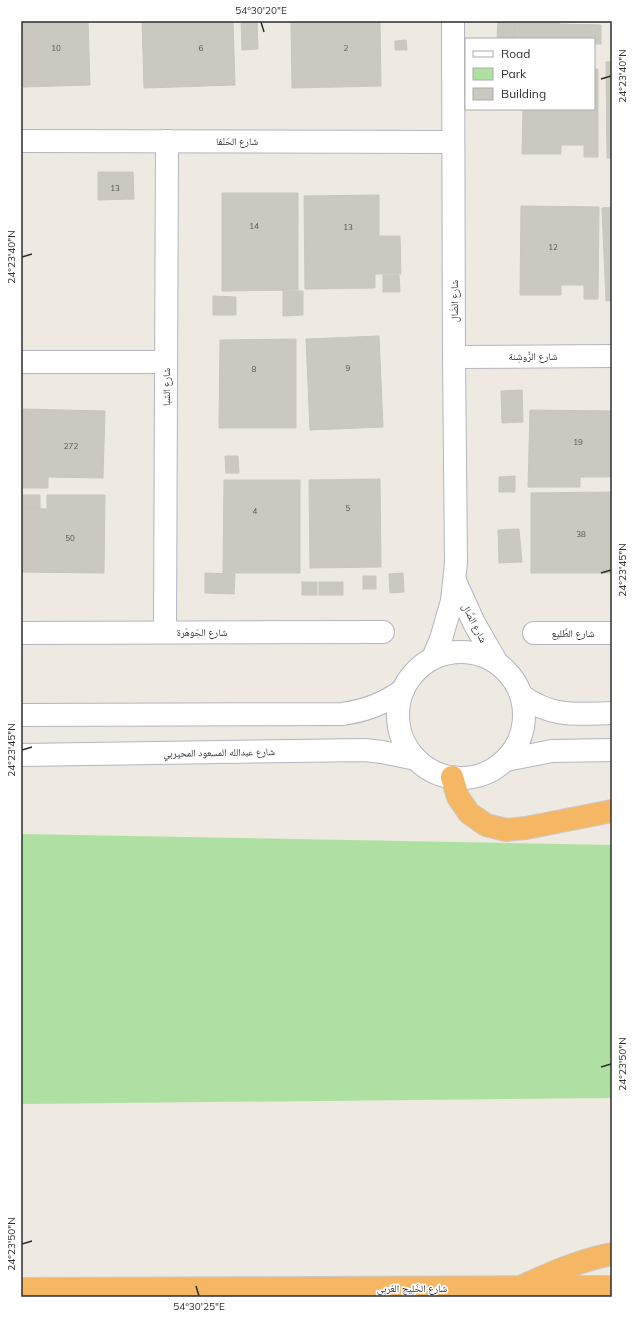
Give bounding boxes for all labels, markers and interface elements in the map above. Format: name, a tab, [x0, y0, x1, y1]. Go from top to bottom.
text: 54°30'20"E	[235, 4, 287, 17]
legend	[465, 38, 595, 110]
house number: 10	[51, 43, 61, 53]
house number: 6	[199, 43, 204, 53]
house number: 2	[344, 43, 349, 53]
text: Road	[501, 46, 530, 61]
text: 24°23'40"N	[616, 49, 629, 103]
text: Park	[501, 66, 527, 81]
text: Building	[501, 86, 546, 101]
street label: شارع الحَنْفا	[216, 135, 258, 148]
house number: 13	[110, 183, 120, 193]
house number: 14	[249, 221, 259, 231]
house number: 13	[343, 222, 353, 232]
text: 24°23'40"N	[5, 230, 18, 284]
house number: 12	[548, 242, 558, 252]
street label: شارع الصَّال	[448, 279, 461, 322]
street label: شارع الرُّوشِنة	[509, 350, 558, 363]
house number: 9	[346, 363, 351, 373]
house number: 8	[252, 364, 257, 374]
street label: شارع الشبا	[160, 367, 173, 406]
house number: 19	[573, 437, 583, 447]
house number: 272	[64, 441, 78, 451]
house number: 5	[346, 503, 351, 513]
house number: 4	[253, 506, 258, 516]
house number: 38	[576, 529, 586, 539]
house number: 50	[65, 533, 75, 543]
text: 24°23'45"N	[616, 543, 629, 597]
street label: شارع الصَّال	[459, 601, 490, 645]
street label: شارع الجَوهَرة	[177, 626, 228, 639]
street label: شارع الطَّليع	[551, 627, 595, 640]
text: 24°23'45"N	[5, 723, 18, 777]
street label: شارع عبدالله المسعود المحيربي	[163, 745, 275, 762]
text: 24°23'50"N	[616, 1037, 629, 1091]
text: 24°23'50"N	[5, 1217, 18, 1271]
street label: شارع الخَلِيج العَربِي	[377, 1282, 448, 1297]
text: 54°30'25"E	[173, 1300, 225, 1313]

